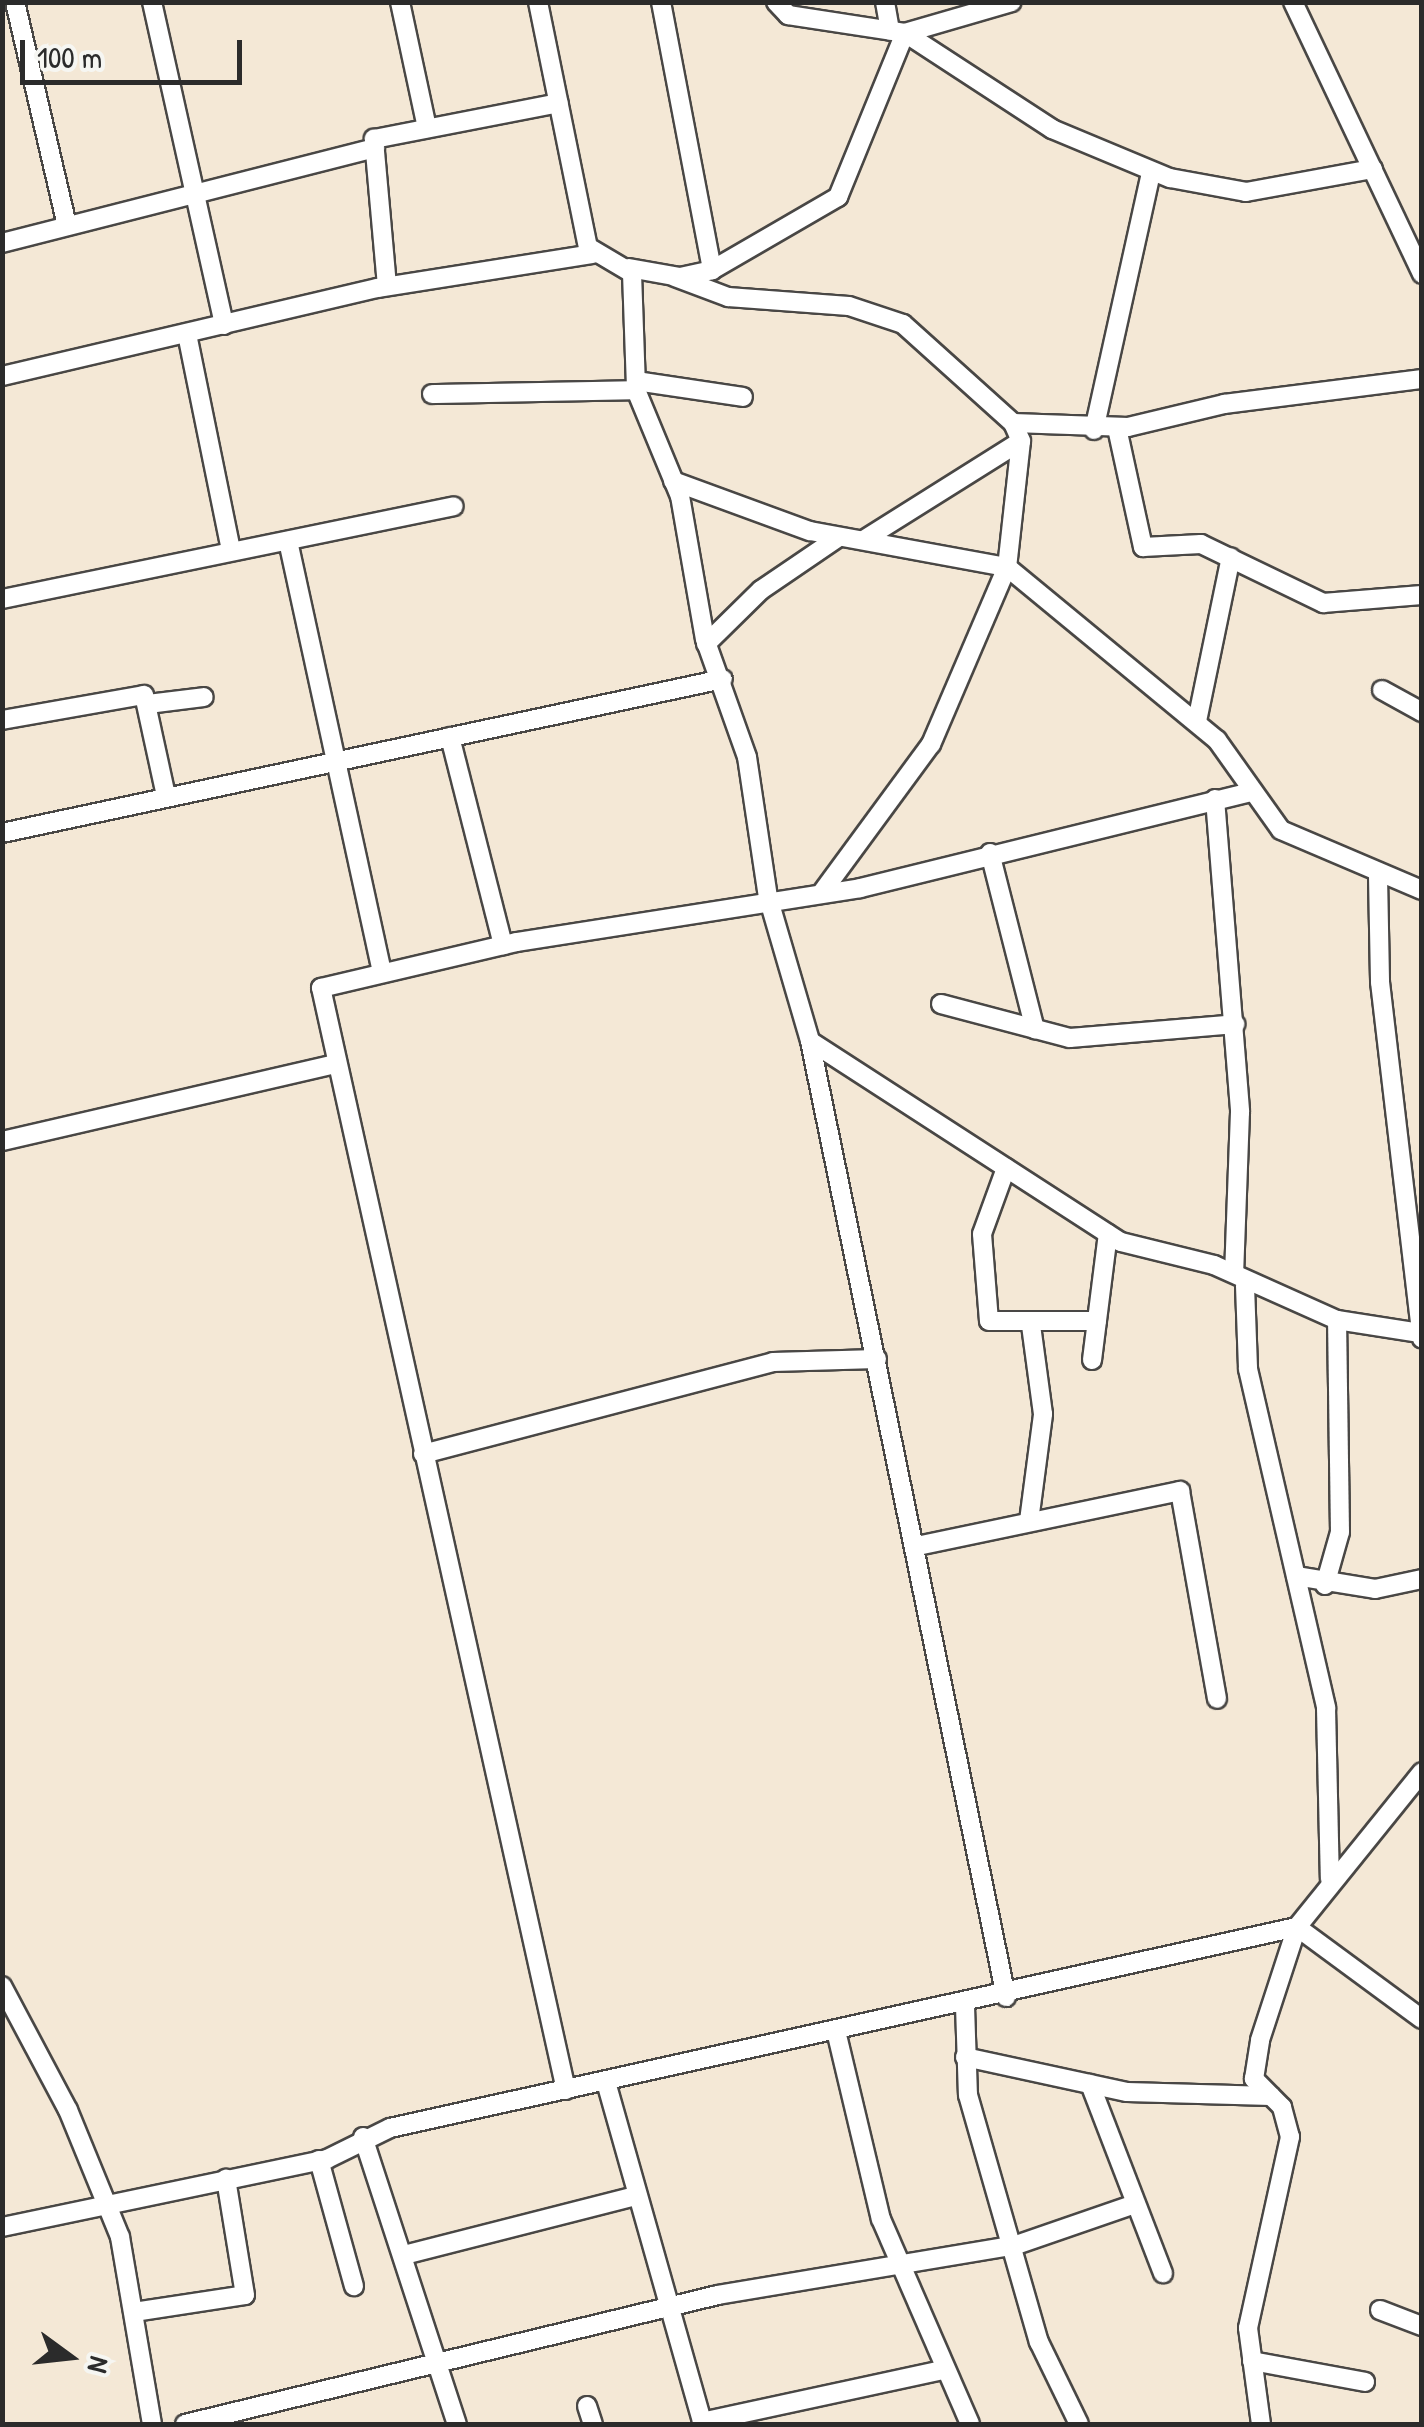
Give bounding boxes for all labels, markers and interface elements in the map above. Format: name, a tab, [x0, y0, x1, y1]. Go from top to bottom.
scale bar	[25, 20, 248, 82]
text: 100 m	[37, 37, 102, 77]
north arrow	[20, 2307, 120, 2407]
text: N	[79, 2353, 119, 2377]

